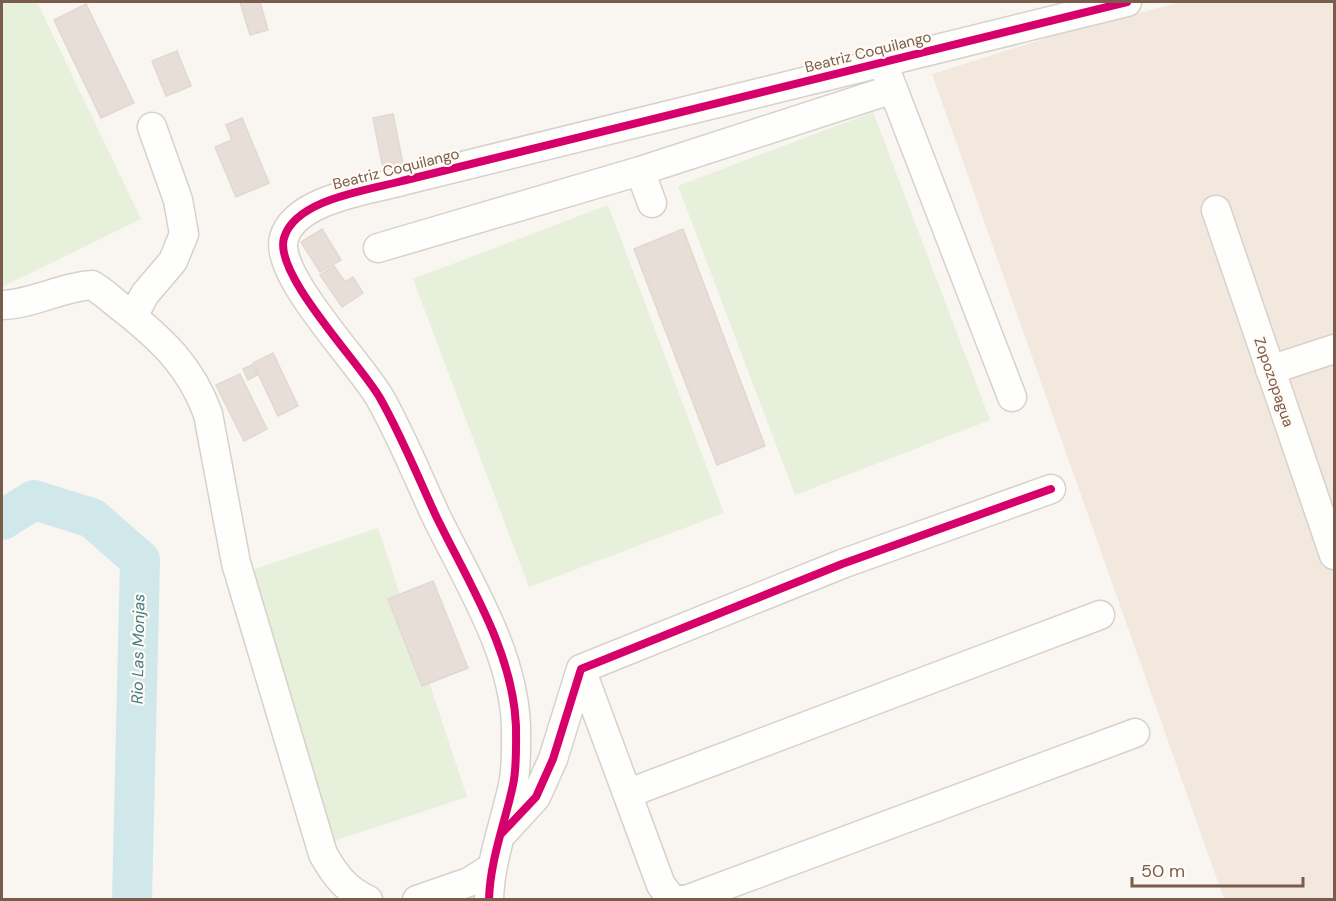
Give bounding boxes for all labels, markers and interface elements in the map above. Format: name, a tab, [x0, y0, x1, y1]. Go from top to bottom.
street label: Beatriz Coquilango	[803, 27, 933, 77]
street label: Beatriz Coquilango	[331, 144, 461, 194]
street label: Zopozopagua	[1249, 334, 1299, 430]
water label: Rio Las Monjas	[127, 594, 149, 704]
scale bar	[1132, 850, 1303, 888]
text: 50 m	[1141, 859, 1185, 883]

